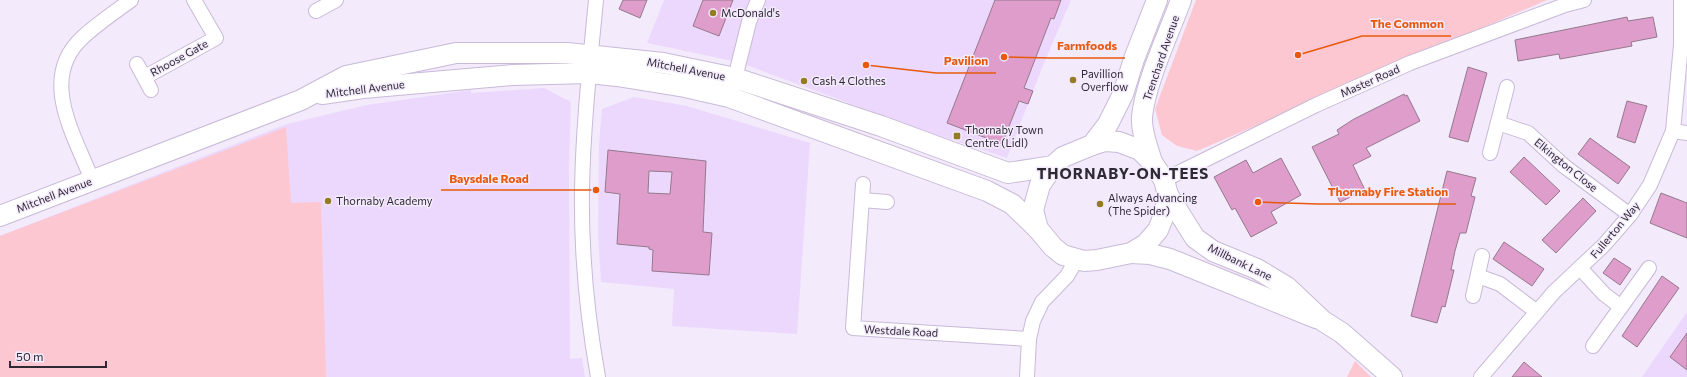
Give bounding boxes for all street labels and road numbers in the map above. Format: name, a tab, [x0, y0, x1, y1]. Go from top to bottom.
street label: Trenchard Avenue	[1140, 13, 1181, 102]
street label: Rhoose Gate	[148, 36, 210, 79]
street label: Mitchell Avenue	[646, 55, 727, 83]
street label: Master Road	[1338, 62, 1401, 99]
street label: Mitchell Avenue	[325, 77, 405, 100]
street label: Elkington Close	[1532, 135, 1601, 194]
street label: Mitchell Avenue	[14, 174, 94, 215]
street label: Fullerton Way	[1587, 199, 1642, 260]
street label: Millbank Lane	[1206, 240, 1275, 283]
street label: Westdale Road	[864, 322, 938, 339]

